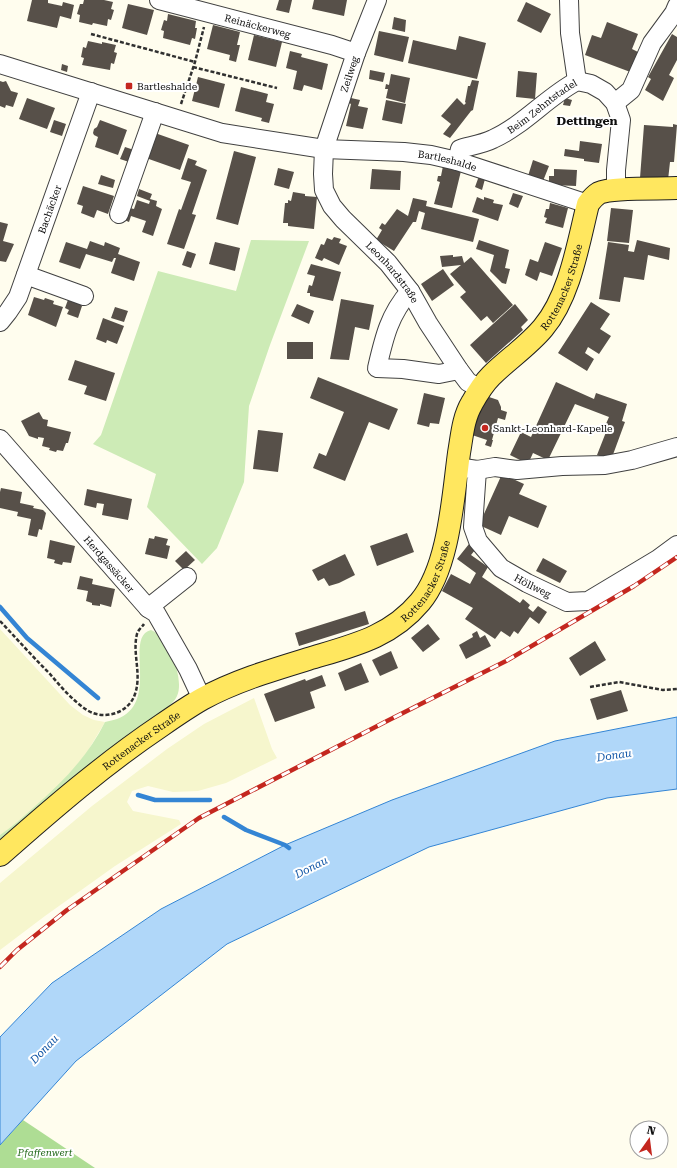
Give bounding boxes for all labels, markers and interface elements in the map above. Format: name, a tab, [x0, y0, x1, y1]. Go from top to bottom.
street label: Reinäckerweg	[223, 12, 292, 40]
street label: Zeilweg	[338, 54, 361, 94]
street label: Beim Zehntstadel	[505, 77, 579, 136]
marker: Bartleshalde	[124, 81, 134, 91]
place label: Bartleshalde	[137, 81, 198, 92]
district label: Dettingen	[557, 114, 618, 128]
street label: Bartleshalde	[417, 149, 479, 173]
street label: Bachäcker	[36, 184, 63, 235]
street label: Leonhardstraße	[364, 240, 421, 305]
street label: Rottenacker Straße	[538, 243, 584, 333]
marker: Sankt-Leonhard-Kapelle	[480, 423, 490, 433]
place label: Sankt-Leonhard-Kapelle	[493, 423, 613, 434]
street label: Herdgassäcker	[81, 534, 137, 595]
street label: Rottenacker Straße	[399, 539, 452, 624]
street label: Höllweg	[512, 572, 553, 600]
street label: Rottenacker Straße	[101, 709, 183, 772]
water label: Donau	[595, 747, 633, 765]
water label: Donau	[292, 854, 330, 882]
water label: Donau	[27, 1032, 61, 1067]
north arrow	[629, 1120, 669, 1160]
text: N	[646, 1123, 657, 1138]
park label: Pfaffenwert	[17, 1147, 73, 1158]

